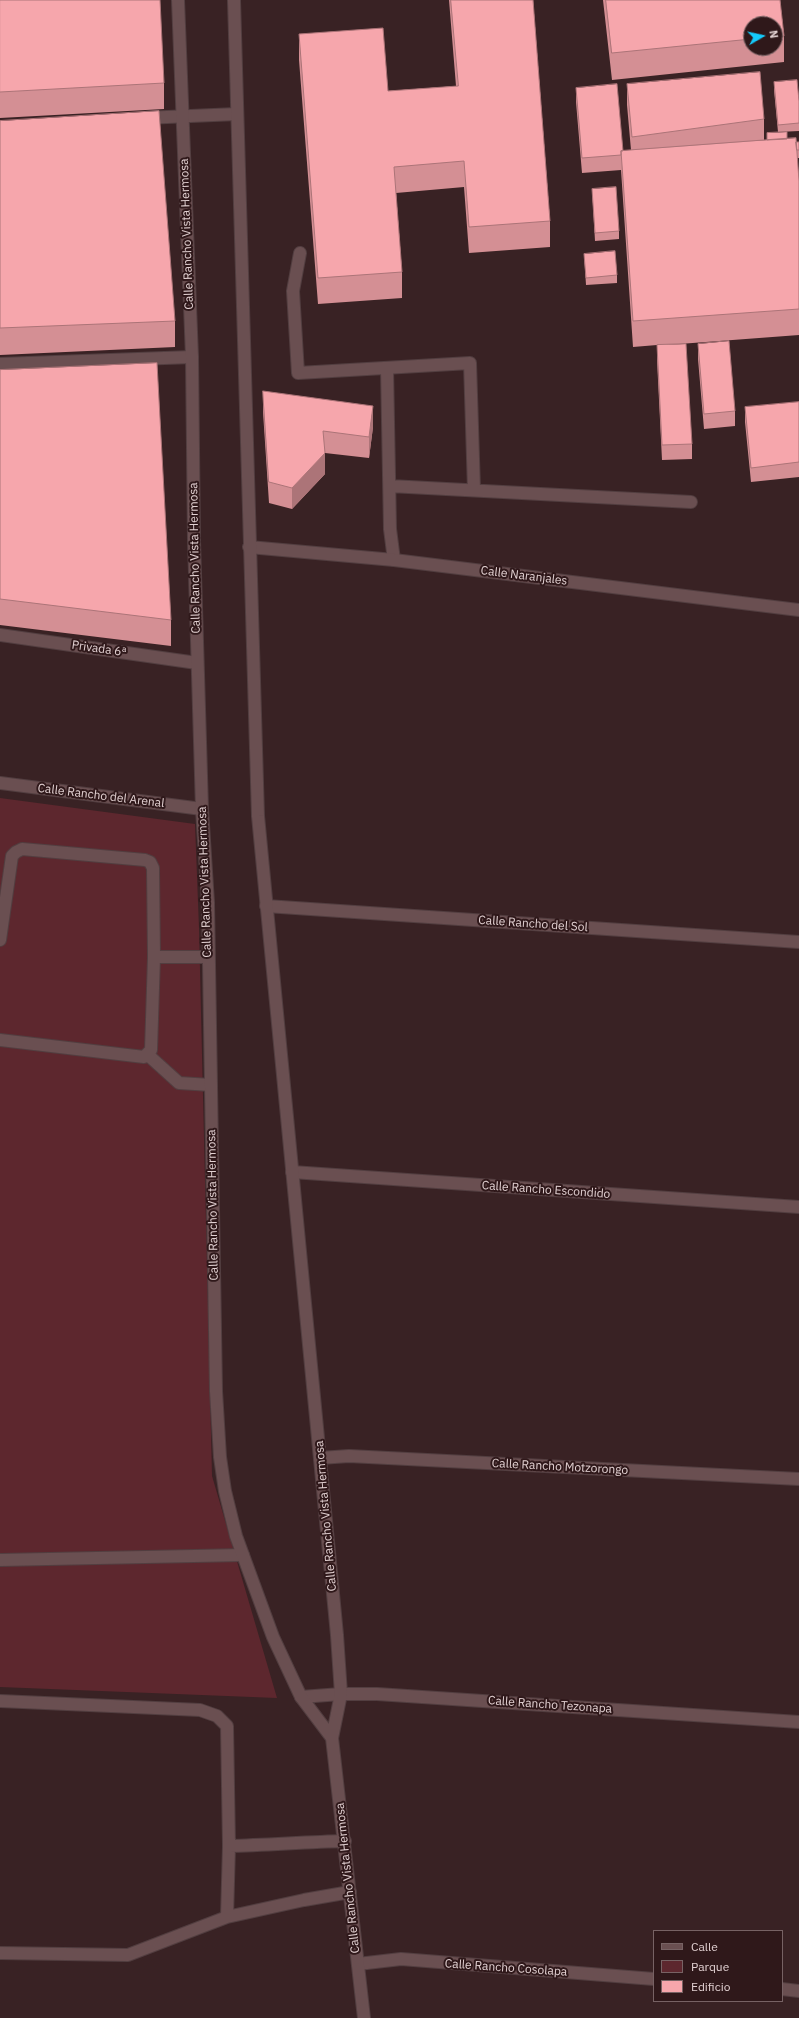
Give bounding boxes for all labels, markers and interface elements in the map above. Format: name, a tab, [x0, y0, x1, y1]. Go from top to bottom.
north arrow	[743, 16, 783, 56]
text: N	[766, 29, 781, 39]
street label: Calle Rancho Vista Hermosa	[177, 158, 197, 310]
street label: Calle Rancho Vista Hermosa	[186, 482, 204, 634]
street label: Calle Naranjales	[480, 564, 568, 588]
street label: Privada 6ª	[71, 638, 127, 660]
street label: Calle Rancho del Arenal	[37, 781, 165, 811]
street label: Calle Rancho Vista Hermosa	[195, 806, 215, 958]
street label: Calle Rancho del Sol	[478, 913, 588, 935]
street label: Calle Rancho Vista Hermosa	[204, 1129, 222, 1281]
street label: Calle Rancho Escondido	[481, 1178, 611, 1202]
street label: Calle Rancho Vista Hermosa	[312, 1440, 340, 1592]
street label: Calle Rancho Motzorongo	[491, 1456, 629, 1478]
street label: Calle Rancho Tezonapa	[487, 1693, 613, 1717]
street label: Calle Rancho Vista Hermosa	[333, 1802, 363, 1954]
legend	[653, 1930, 783, 2002]
text: Calle	[691, 1939, 718, 1954]
street label: Calle Rancho Cosolapa	[444, 1957, 568, 1979]
text: Parque	[691, 1959, 729, 1974]
text: Edificio	[691, 1979, 730, 1994]

